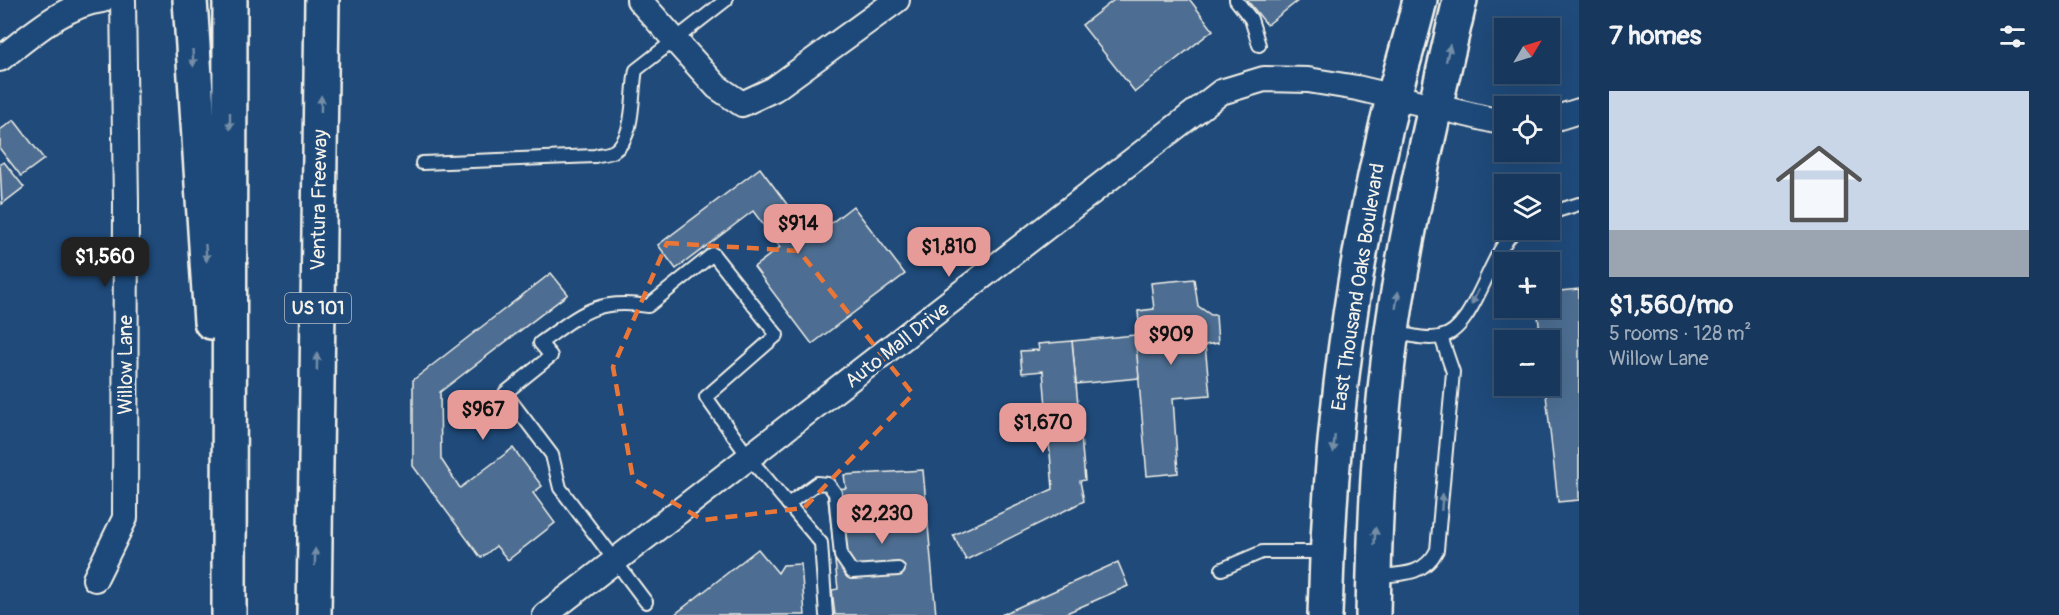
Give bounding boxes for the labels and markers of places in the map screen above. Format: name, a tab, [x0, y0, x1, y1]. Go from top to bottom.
pin: $914	[762, 204, 834, 255]
pin: $1,810	[900, 227, 998, 278]
pin: $1,560	[56, 237, 154, 288]
pin: $909	[1135, 315, 1207, 366]
pin: $967	[447, 390, 519, 441]
pin: $1,670	[994, 403, 1092, 454]
pin: $2,230	[833, 494, 931, 545]

